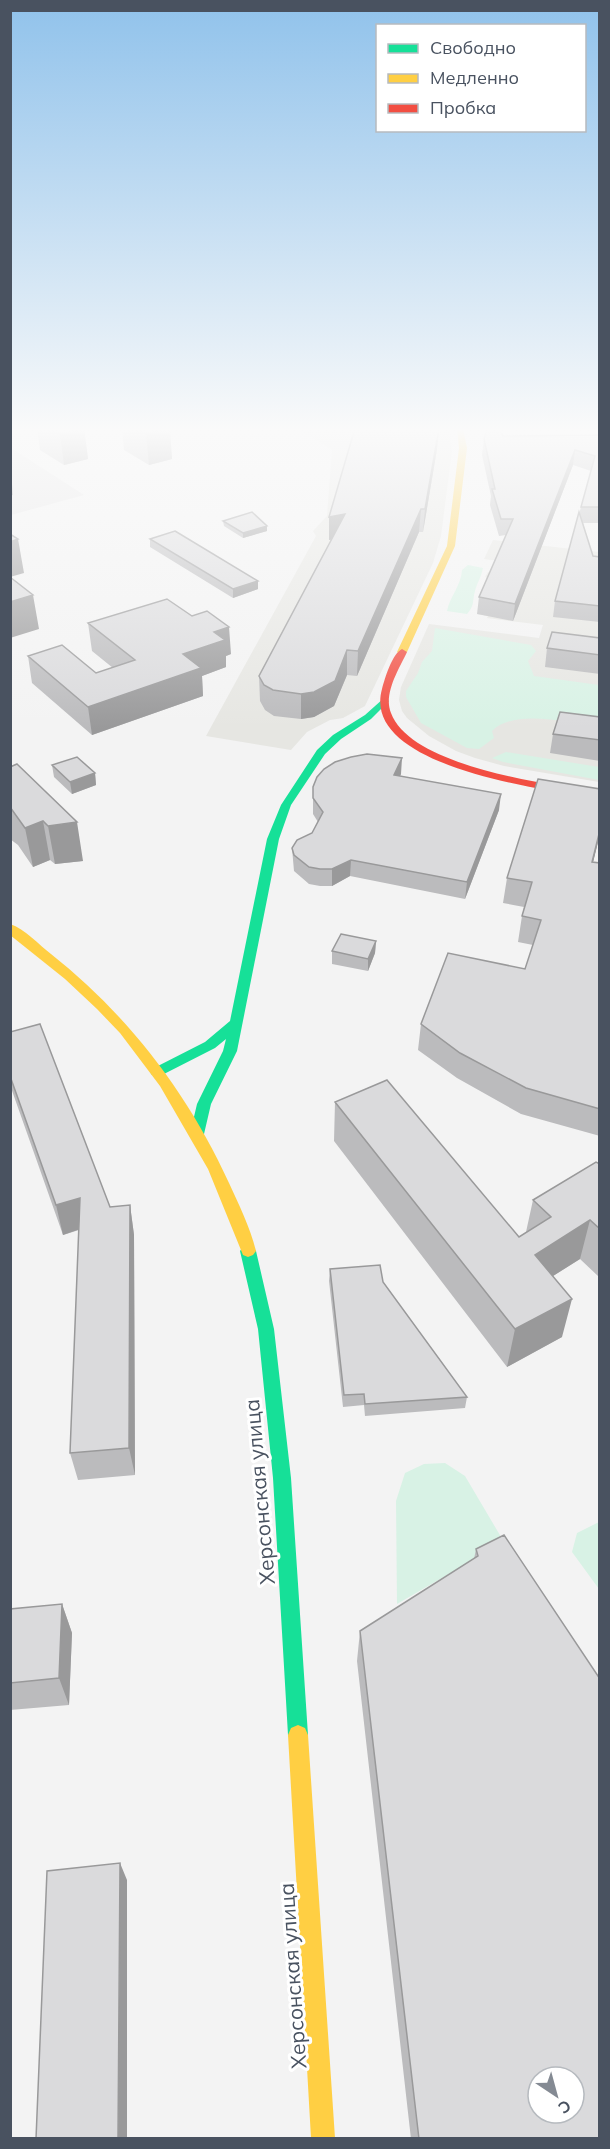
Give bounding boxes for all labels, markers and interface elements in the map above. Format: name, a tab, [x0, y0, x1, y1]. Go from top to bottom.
legend	[376, 24, 586, 132]
text: Свободно	[430, 36, 516, 59]
text: Медленно	[430, 66, 519, 89]
text: Пробка	[430, 96, 496, 119]
street label: Херсонская улица	[238, 1398, 280, 1586]
street label: Херсонская улица	[273, 1882, 311, 2070]
north arrow	[526, 2065, 586, 2125]
text: С	[554, 2096, 575, 2118]

